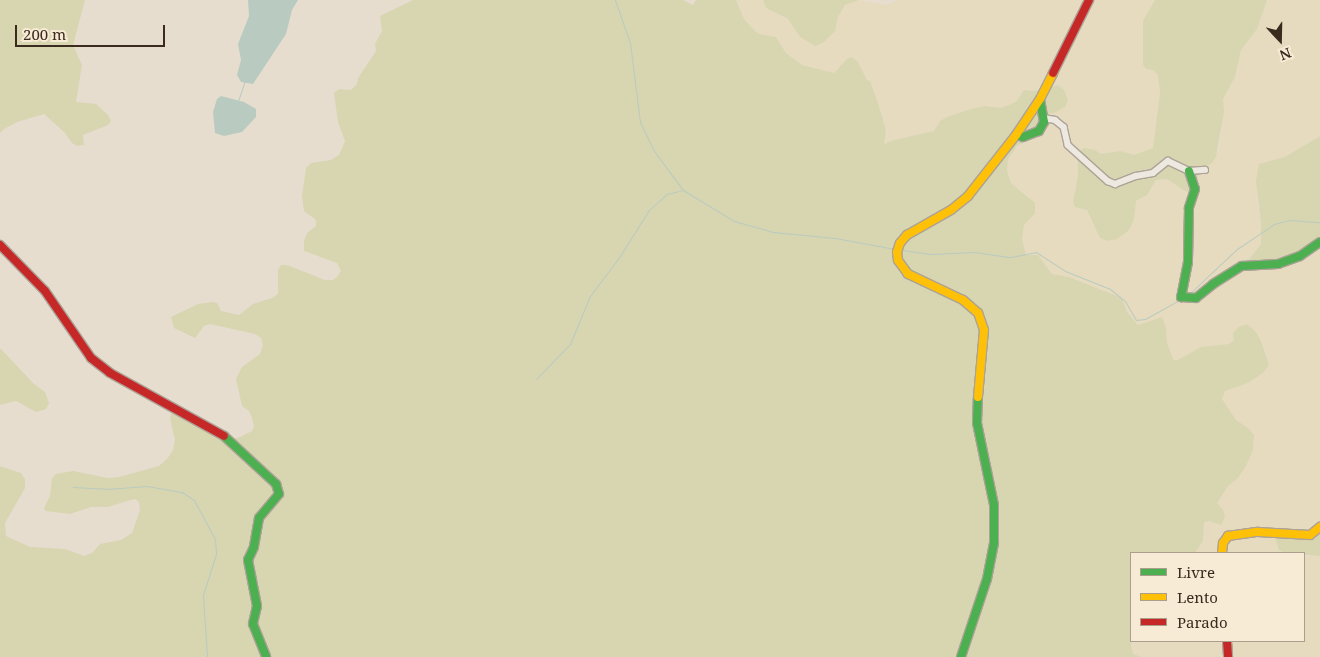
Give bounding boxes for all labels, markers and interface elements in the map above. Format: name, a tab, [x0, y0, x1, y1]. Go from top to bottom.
scale bar	[18, 15, 168, 47]
north arrow	[1255, 15, 1305, 65]
text: 200 m	[23, 24, 66, 44]
text: N	[1277, 44, 1294, 65]
legend	[1130, 552, 1305, 642]
text: Livre	[1177, 562, 1215, 582]
text: Lento	[1177, 587, 1218, 607]
text: Parado	[1177, 612, 1228, 632]

